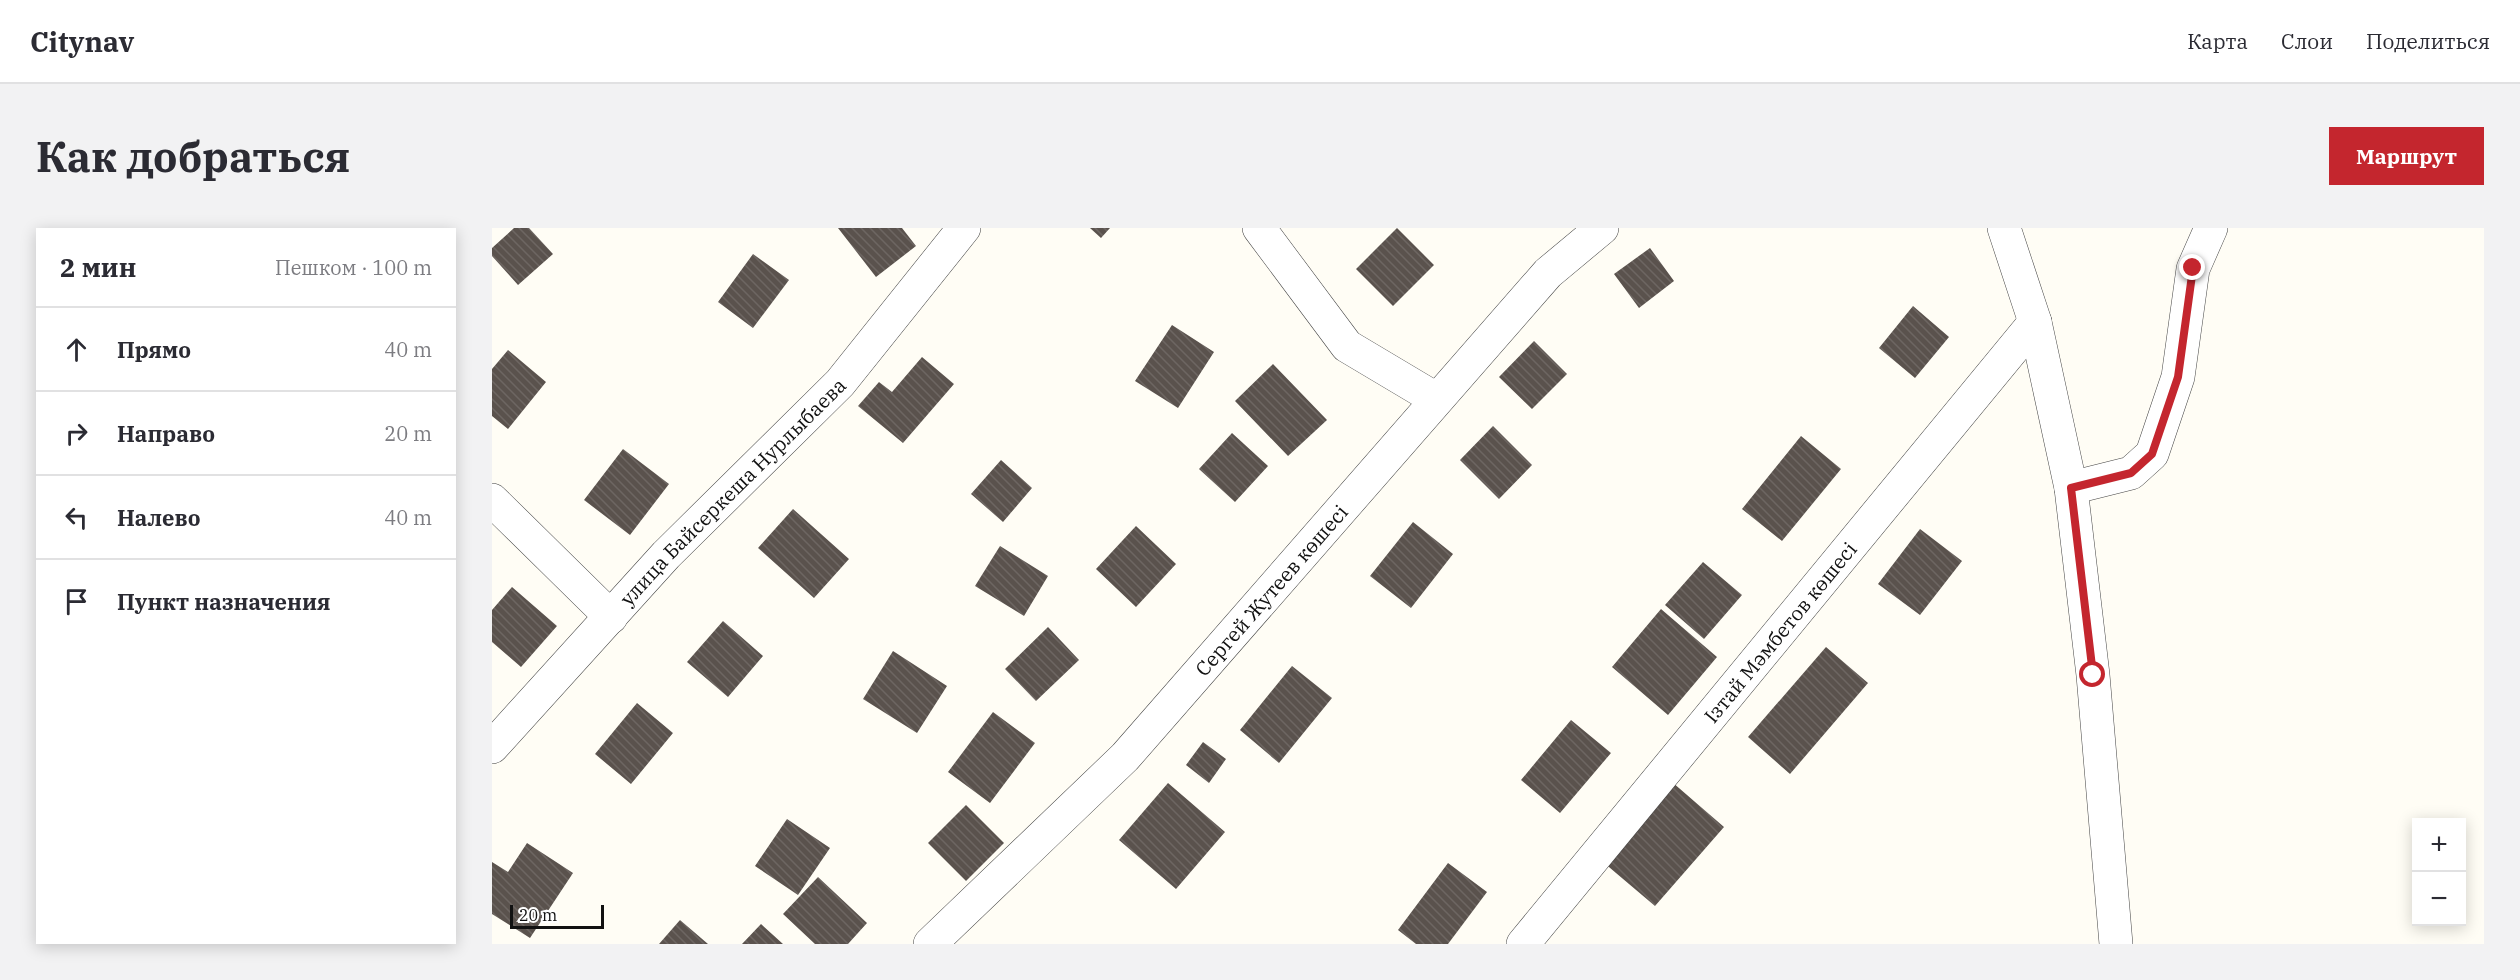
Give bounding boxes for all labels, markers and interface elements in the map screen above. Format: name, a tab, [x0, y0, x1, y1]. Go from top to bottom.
text: Citynav	[30, 23, 134, 60]
text: Карта	[2187, 27, 2248, 55]
text: Слои	[2281, 27, 2333, 55]
text: Поделиться	[2366, 27, 2490, 55]
button: Маршрут	[2329, 127, 2484, 185]
text: Как добраться	[36, 129, 350, 184]
text: 2 мин	[60, 250, 136, 284]
text: Пешком · 100 m	[275, 254, 432, 281]
route end	[2179, 254, 2205, 280]
icon: ahead	[60, 333, 93, 366]
text: Прямо	[117, 335, 191, 364]
text: 40 m	[384, 336, 432, 363]
street label: улица Байсеркеша Нурлыбаева	[613, 372, 851, 611]
icon: right	[60, 417, 93, 450]
text: Направо	[117, 419, 215, 448]
text: 20 m	[384, 420, 432, 447]
street label: Сергей Жутеев көшесі	[1189, 499, 1353, 681]
icon: left	[60, 501, 93, 534]
text: Налево	[117, 503, 201, 532]
text: 40 m	[384, 504, 432, 531]
street label: Ізтай Мәмбетов көшесі	[1697, 536, 1862, 728]
icon: arrive	[60, 585, 93, 618]
text: Пункт назначения	[117, 587, 331, 616]
route start	[2079, 661, 2105, 687]
map controls	[2412, 818, 2466, 926]
button: +	[2412, 818, 2466, 872]
button: −	[2412, 872, 2466, 926]
scale bar	[510, 902, 604, 930]
text: 20 m	[519, 905, 557, 925]

